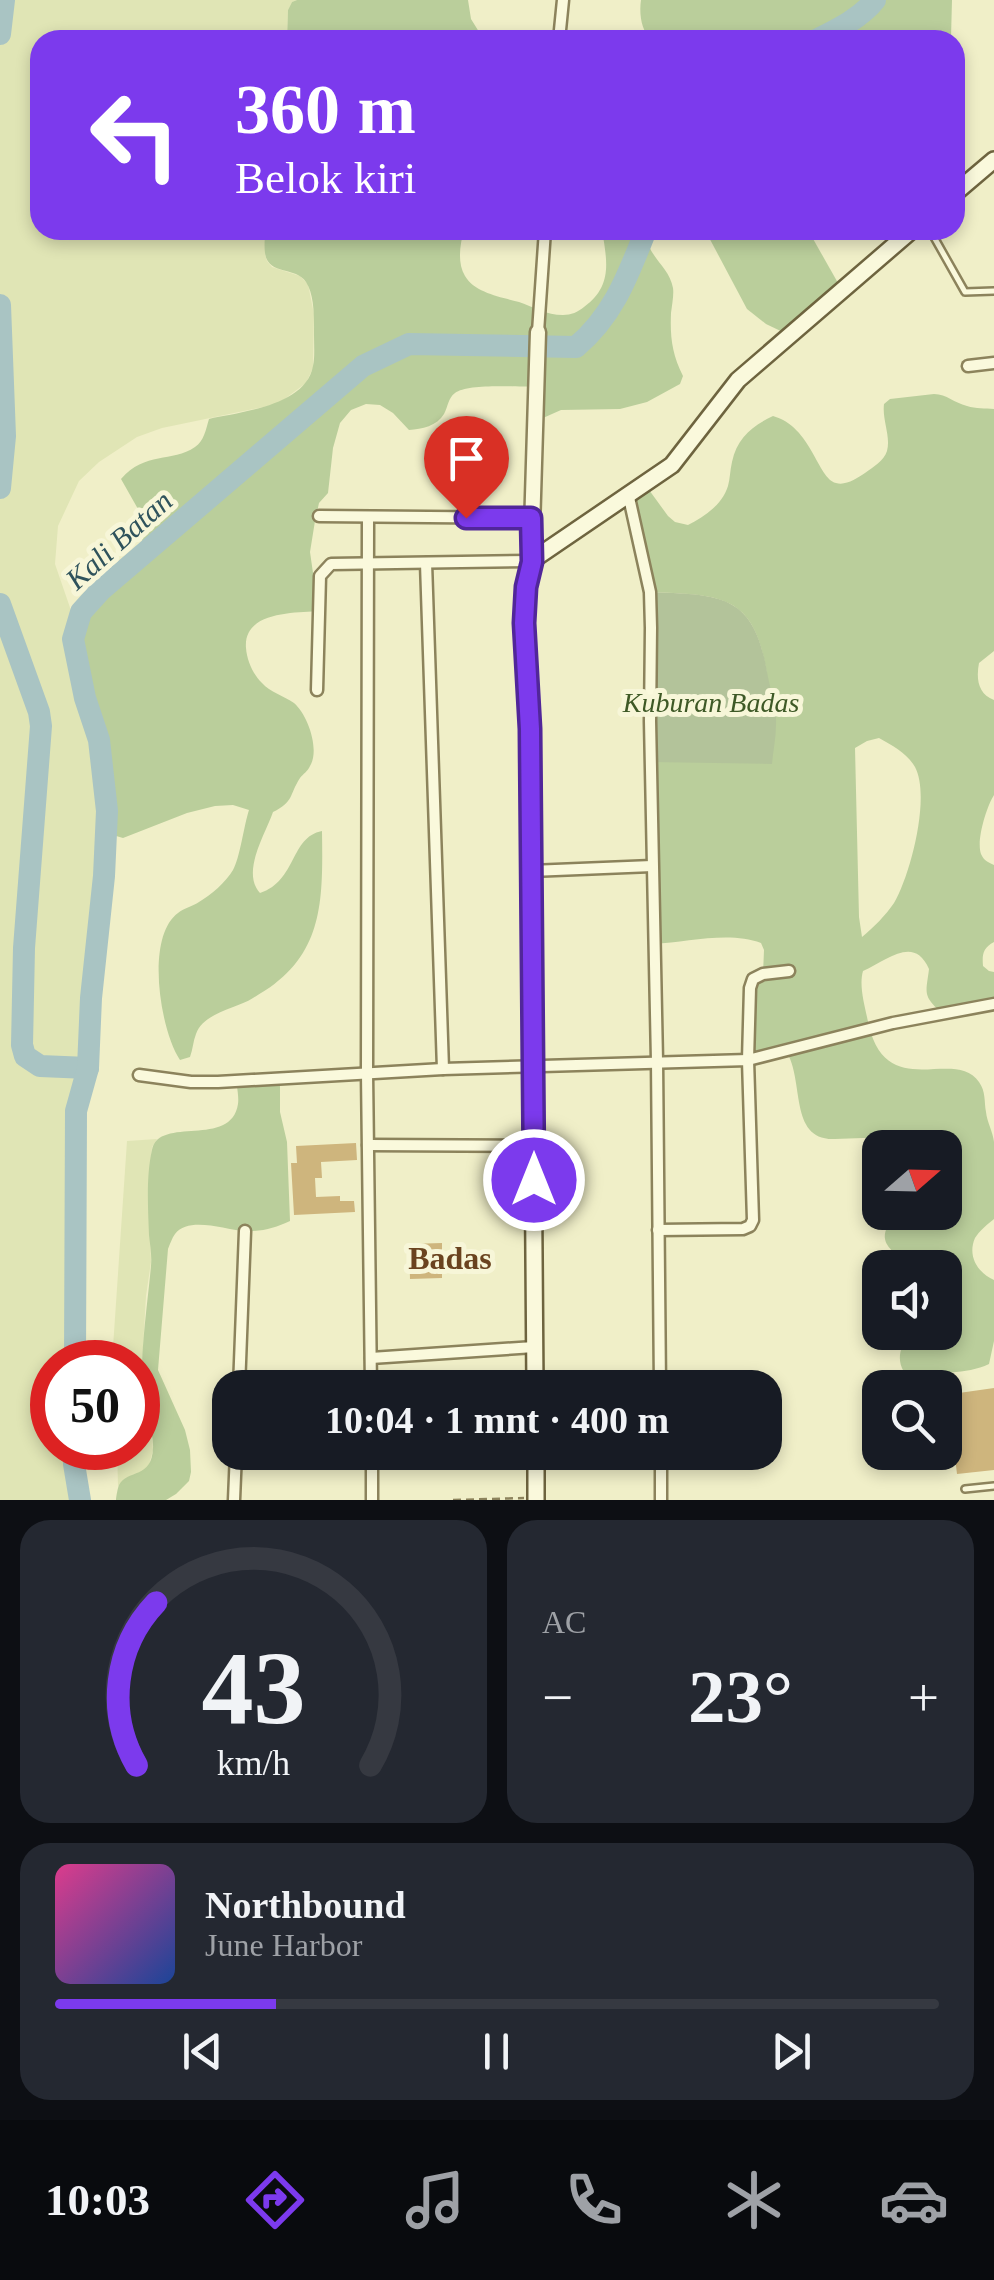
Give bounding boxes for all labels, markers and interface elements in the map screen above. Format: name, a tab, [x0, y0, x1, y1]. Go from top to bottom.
icon: left	[70, 70, 200, 200]
text: 360 m	[235, 71, 416, 148]
text: Belok kiri	[235, 153, 416, 203]
pin	[424, 416, 509, 519]
icon: arrive	[439, 431, 494, 486]
water label: Kali Batan	[58, 484, 178, 596]
park label: Kuburan Badas	[622, 687, 799, 718]
position arrow	[482, 1128, 586, 1232]
north arrow	[862, 1130, 962, 1230]
map controls	[862, 1130, 962, 1470]
district label: Badas	[408, 1240, 492, 1276]
button: sound	[862, 1250, 962, 1350]
speed limit sign: 50	[30, 1340, 160, 1470]
button: search	[862, 1370, 962, 1470]
text: 10:04 · 1 mnt · 400 m	[325, 1399, 669, 1441]
text: AC	[542, 1604, 586, 1640]
text: 43	[202, 1630, 306, 1745]
text: 23°	[688, 1655, 793, 1738]
text: −	[542, 1667, 573, 1728]
text: +	[908, 1667, 939, 1728]
text: km/h	[217, 1743, 290, 1783]
text: Northbound	[205, 1884, 406, 1926]
text: June Harbor	[205, 1927, 362, 1963]
icon: previous	[175, 2024, 230, 2079]
icon: pause	[469, 2024, 524, 2079]
icon: next	[764, 2024, 819, 2079]
icon: directions	[240, 2165, 310, 2235]
icon: music	[400, 2165, 470, 2235]
icon: phone	[559, 2165, 629, 2235]
icon: climate	[719, 2165, 789, 2235]
icon: car	[879, 2165, 949, 2235]
text: 10:03	[45, 2175, 150, 2225]

